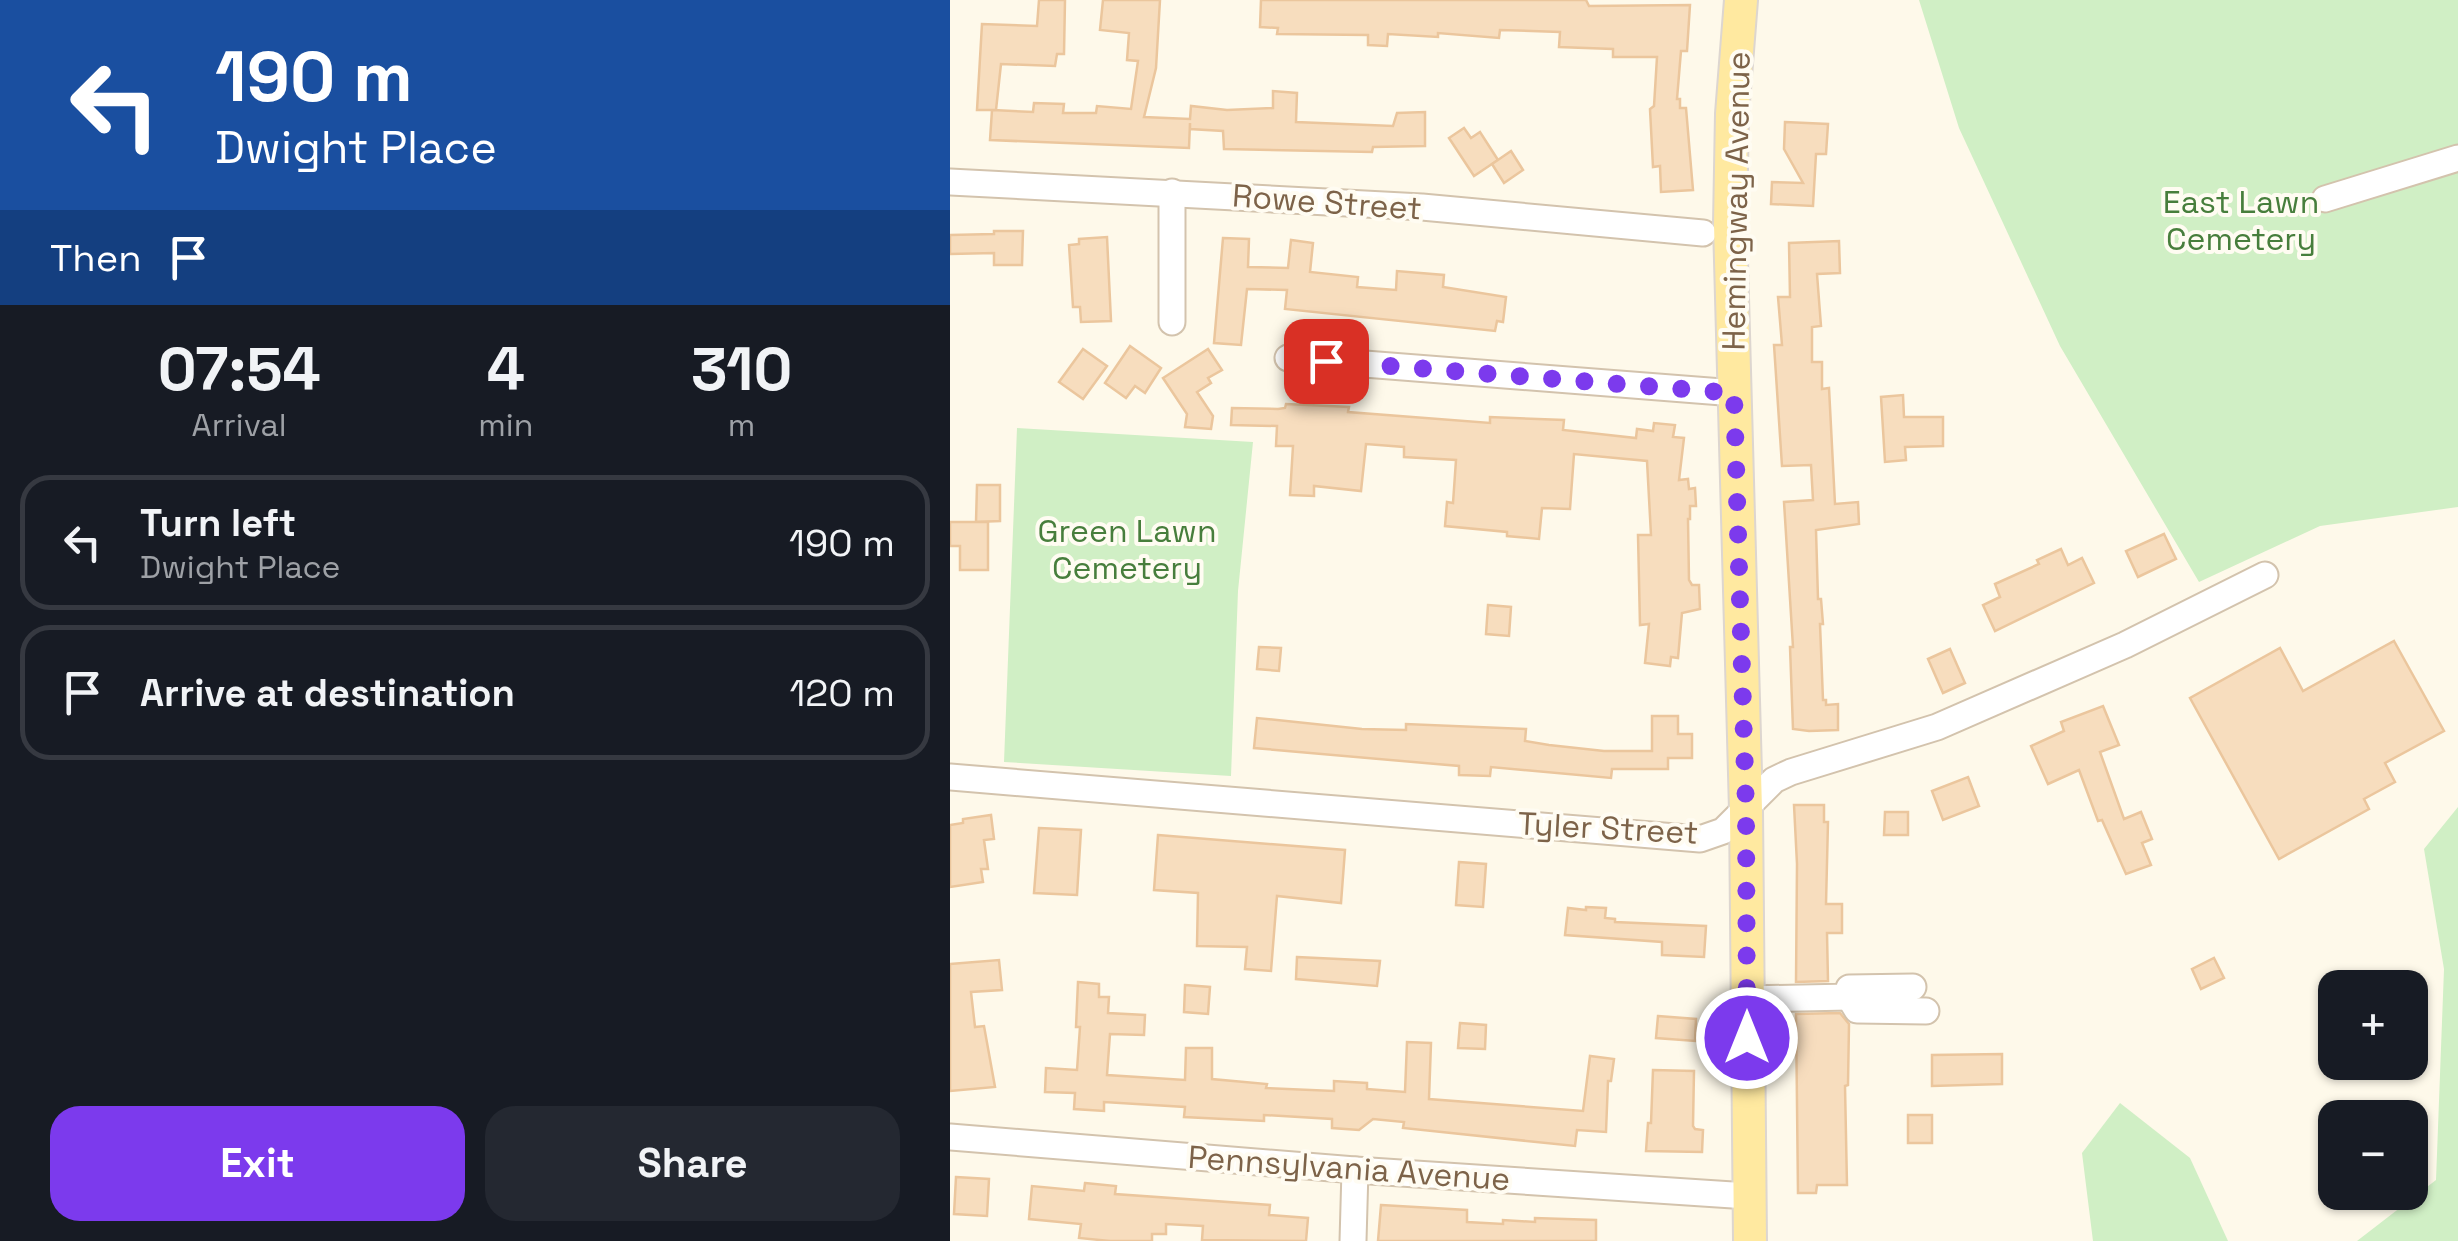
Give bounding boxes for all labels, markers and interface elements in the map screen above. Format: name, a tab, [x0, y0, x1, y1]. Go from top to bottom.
text: 190 m	[215, 32, 413, 121]
icon: left	[50, 40, 180, 170]
street label: Hemingway Avenue	[1713, 51, 1759, 351]
text: Dwight Place	[215, 119, 497, 176]
street label: Rowe Street	[1231, 175, 1423, 229]
park label: East Lawn Cemetery	[2163, 182, 2319, 259]
icon: arrive	[161, 230, 216, 285]
text: Then	[50, 234, 141, 282]
pin	[1284, 319, 1369, 404]
text: 07:54	[158, 331, 321, 408]
text: 4	[487, 331, 525, 408]
text: 310	[691, 331, 792, 408]
icon: arrive	[1299, 334, 1354, 389]
text: Arrival	[192, 405, 287, 445]
text: min	[478, 405, 533, 445]
text: m	[728, 405, 755, 445]
text: Turn left	[140, 499, 296, 547]
park label: Green Lawn Cemetery	[1037, 511, 1217, 588]
icon: left	[55, 515, 110, 570]
text: 190 m	[789, 519, 895, 567]
text: Dwight Place	[140, 547, 340, 587]
icon: arrive	[55, 665, 110, 720]
text: Arrive at destination	[140, 669, 515, 717]
text: 120 m	[789, 669, 895, 717]
street label: Tyler Street	[1517, 803, 1699, 853]
map controls	[2318, 970, 2428, 1210]
button: +	[2318, 970, 2428, 1080]
position arrow	[1695, 986, 1799, 1090]
button: −	[2318, 1100, 2428, 1210]
button: Exit	[50, 1106, 465, 1221]
button: Share	[485, 1106, 900, 1221]
street label: Pennsylvania Avenue	[1186, 1137, 1512, 1199]

